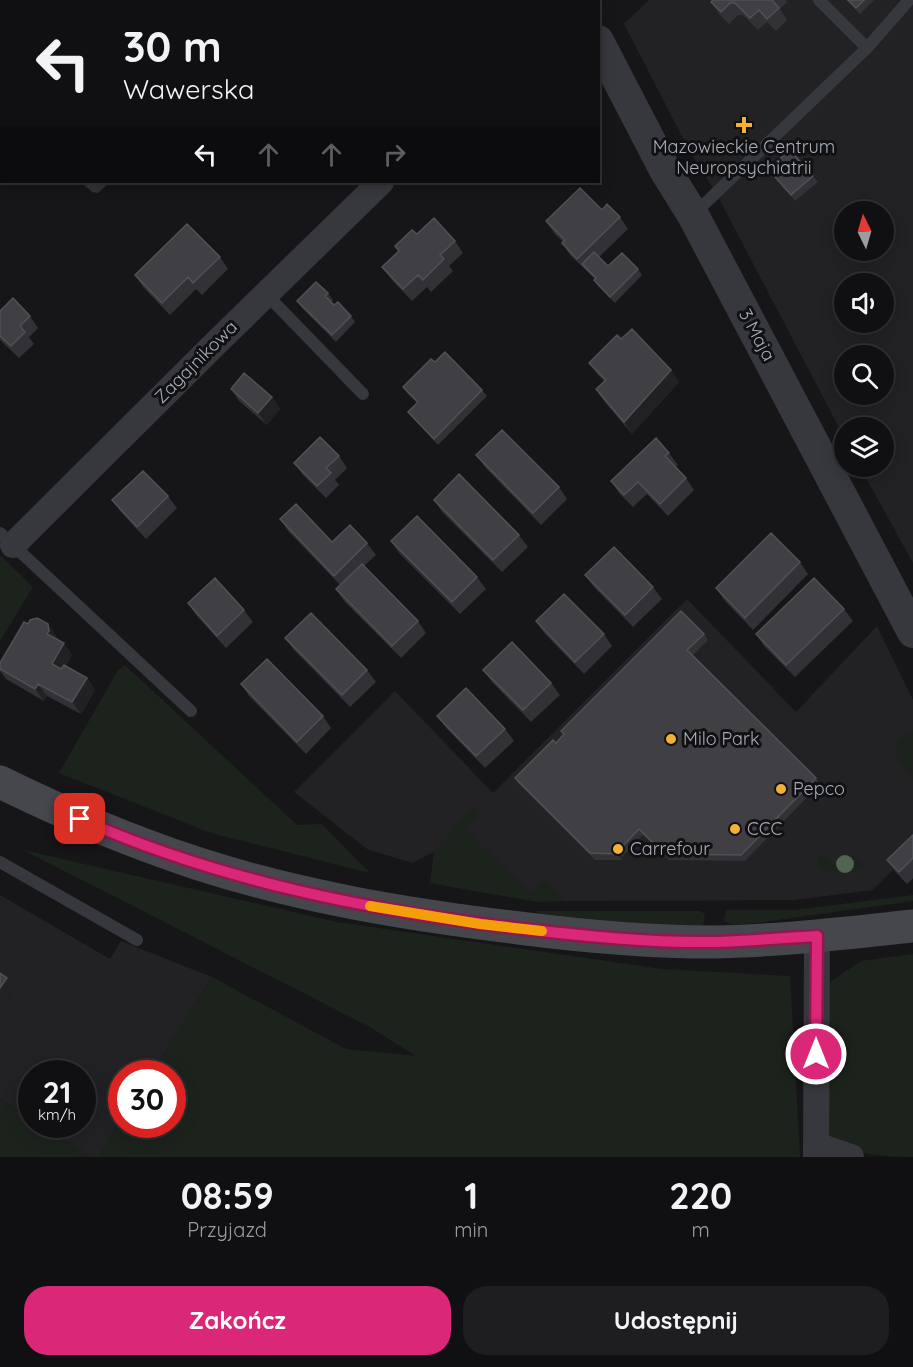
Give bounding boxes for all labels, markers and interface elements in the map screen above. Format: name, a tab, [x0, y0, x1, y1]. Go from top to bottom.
text: 30 m	[123, 20, 222, 73]
icon: left	[24, 24, 102, 102]
text: Wawerska	[123, 72, 254, 106]
marker: Mazowieckie Centrum Neuropsychiatrii	[735, 116, 753, 134]
place label: Mazowieckie Centrum Neuropsychiatrii	[653, 135, 835, 179]
icon: left	[189, 138, 222, 171]
icon: ahead	[252, 138, 285, 171]
icon: ahead	[315, 138, 348, 171]
icon: right	[378, 138, 411, 171]
north arrow	[834, 201, 894, 261]
map controls	[834, 201, 894, 477]
button: sound	[834, 273, 894, 333]
street label: 3 Maja	[734, 305, 781, 365]
street label: Zagajnikowa	[149, 315, 242, 408]
button: search	[834, 345, 894, 405]
button: layers	[834, 417, 894, 477]
place label: Milo Park	[683, 727, 760, 750]
marker: Milo Park	[664, 732, 678, 746]
place label: Pepco	[793, 777, 845, 800]
marker: Pepco	[774, 782, 788, 796]
pin	[54, 793, 105, 844]
icon: arrive	[63, 802, 96, 835]
place label: CCC	[747, 817, 783, 840]
marker: CCC	[728, 822, 742, 836]
place label: Carrefour	[630, 837, 710, 860]
marker: Carrefour	[611, 842, 625, 856]
position arrow	[784, 1022, 848, 1086]
speed limit sign: 30	[108, 1060, 186, 1138]
text: 21	[43, 1073, 71, 1111]
text: km/h	[38, 1105, 76, 1124]
text: 08:59	[181, 1173, 274, 1218]
text: 1	[464, 1173, 478, 1218]
text: 220	[669, 1173, 732, 1218]
text: Przyjazd	[187, 1217, 267, 1242]
text: min	[454, 1217, 488, 1242]
text: m	[692, 1217, 710, 1242]
button: Zakończ	[24, 1286, 451, 1355]
button: Udostępnij	[463, 1286, 889, 1355]

